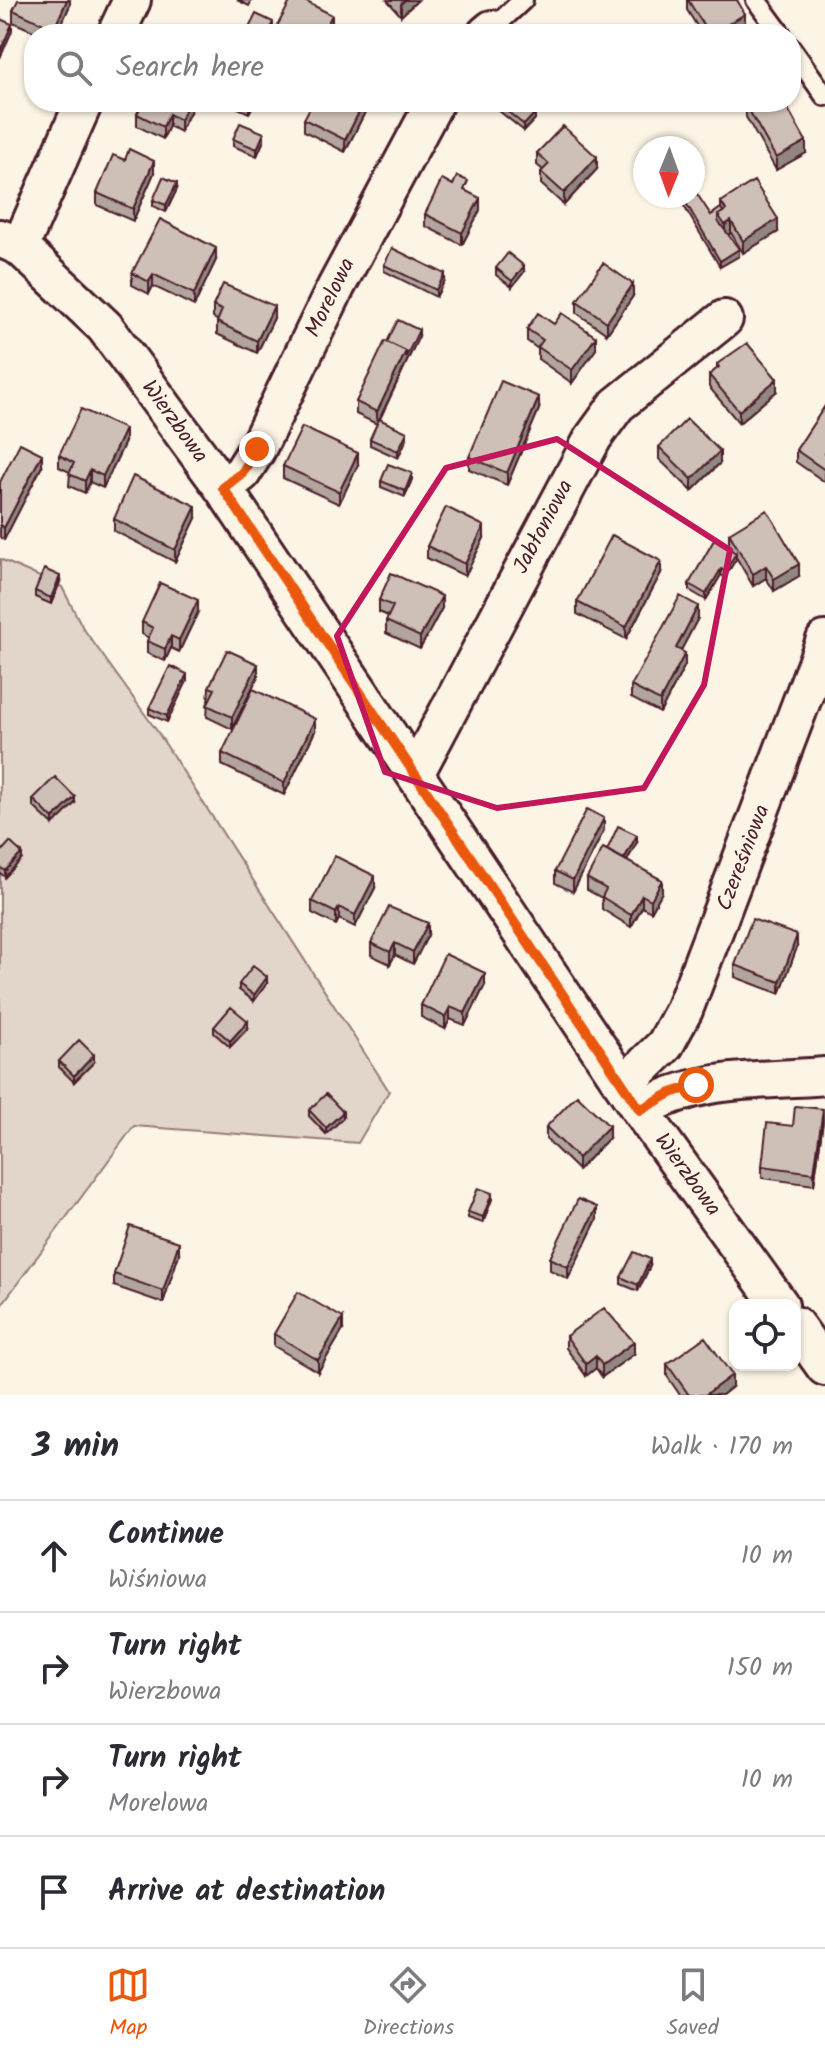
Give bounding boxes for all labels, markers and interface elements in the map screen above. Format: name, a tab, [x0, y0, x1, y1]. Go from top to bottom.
search box	[24, 24, 801, 112]
text: Search here	[116, 44, 264, 92]
icon: search	[52, 46, 96, 90]
north arrow	[633, 136, 705, 208]
street label: Morelowa	[297, 252, 365, 344]
street label: Wierzbowa	[132, 373, 216, 471]
route end	[239, 431, 275, 467]
street label: Jabłoniowa	[505, 474, 583, 580]
street label: Czereśniowa	[708, 800, 780, 916]
route start	[678, 1067, 714, 1103]
street label: Wierzbowa	[645, 1126, 729, 1224]
map controls	[729, 1299, 801, 1371]
button: locate	[729, 1299, 801, 1371]
text: 3 min	[32, 1420, 119, 1474]
text: Walk · 170 m	[651, 1426, 793, 1468]
text: Continue	[108, 1511, 224, 1559]
icon: ahead	[32, 1534, 76, 1578]
text: 10 m	[741, 1535, 793, 1577]
text: Wiśniowa	[108, 1559, 207, 1601]
text: Turn right	[108, 1623, 241, 1671]
icon: right	[32, 1646, 76, 1690]
text: 150 m	[727, 1647, 793, 1689]
text: Wierzbowa	[108, 1671, 221, 1713]
text: Turn right	[108, 1735, 241, 1783]
icon: right	[32, 1758, 76, 1802]
text: 10 m	[741, 1759, 793, 1801]
text: Morelowa	[108, 1783, 208, 1825]
text: Arrive at destination	[108, 1868, 385, 1916]
icon: arrive	[32, 1870, 76, 1914]
tab: Map	[106, 1963, 150, 2046]
tab: Directions	[363, 1963, 454, 2046]
tab: Saved	[667, 1963, 719, 2046]

